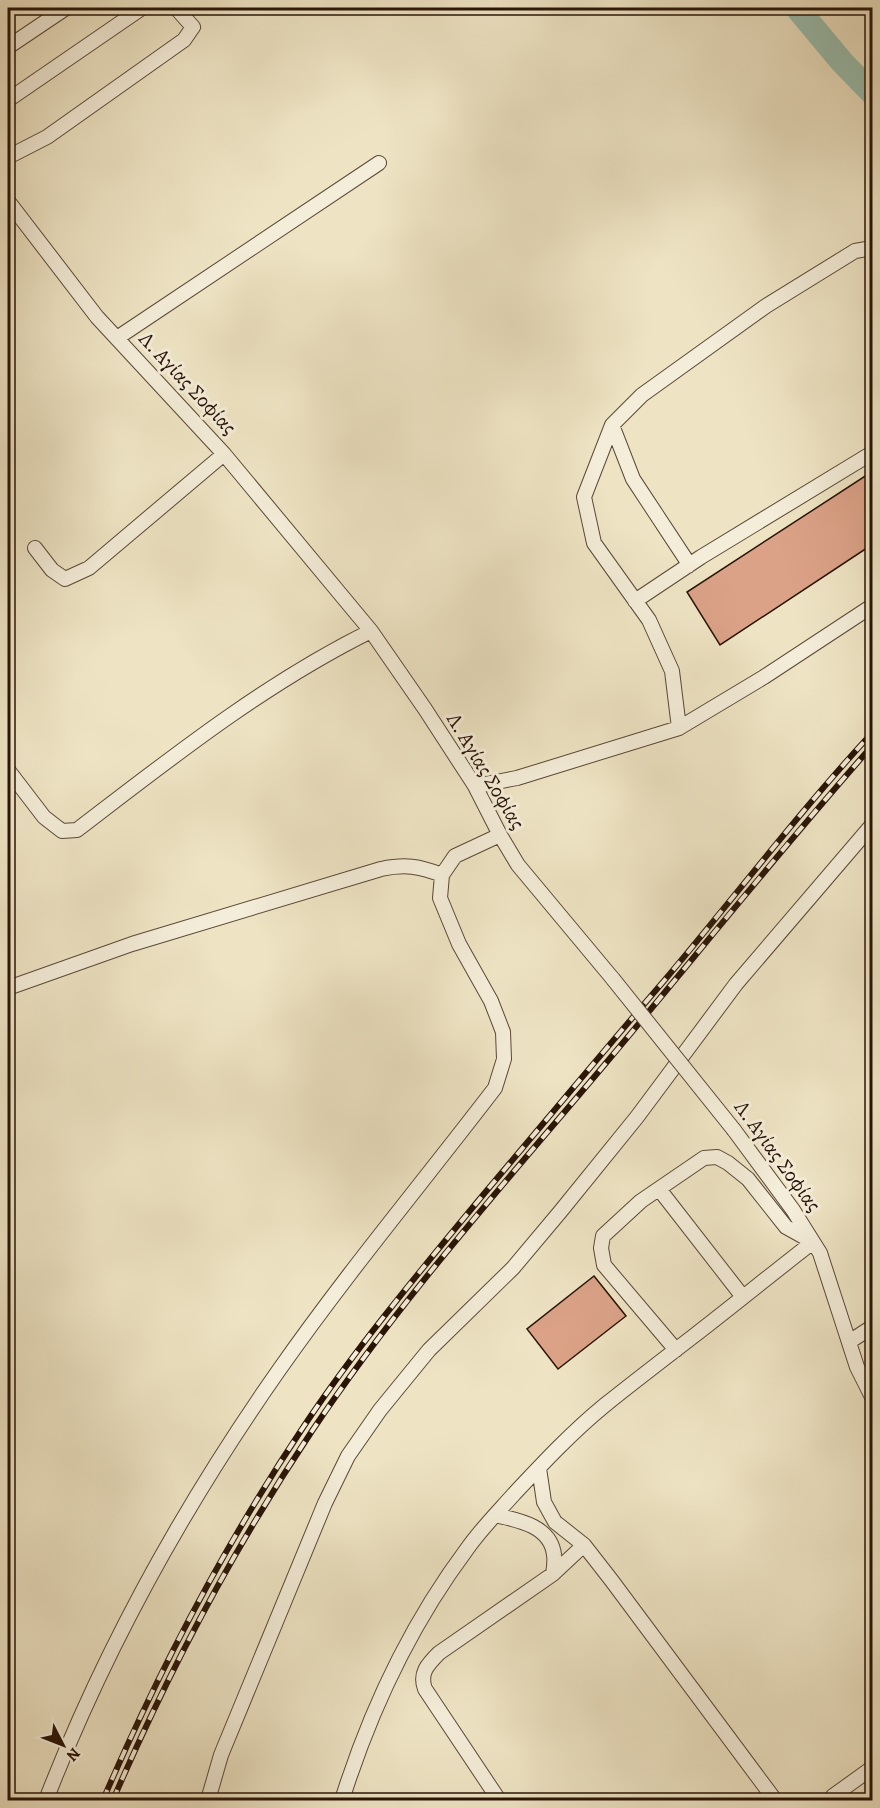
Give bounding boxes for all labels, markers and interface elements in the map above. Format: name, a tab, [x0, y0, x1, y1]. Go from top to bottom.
street label: Λ. Αγίας Σοφίας	[132, 325, 243, 441]
street label: Λ. Αγίας Σοφίας	[440, 707, 532, 835]
street label: Λ. Αγίας Σοφίας	[727, 1094, 828, 1217]
north arrow	[33, 1715, 93, 1775]
text: N	[61, 1743, 85, 1766]

